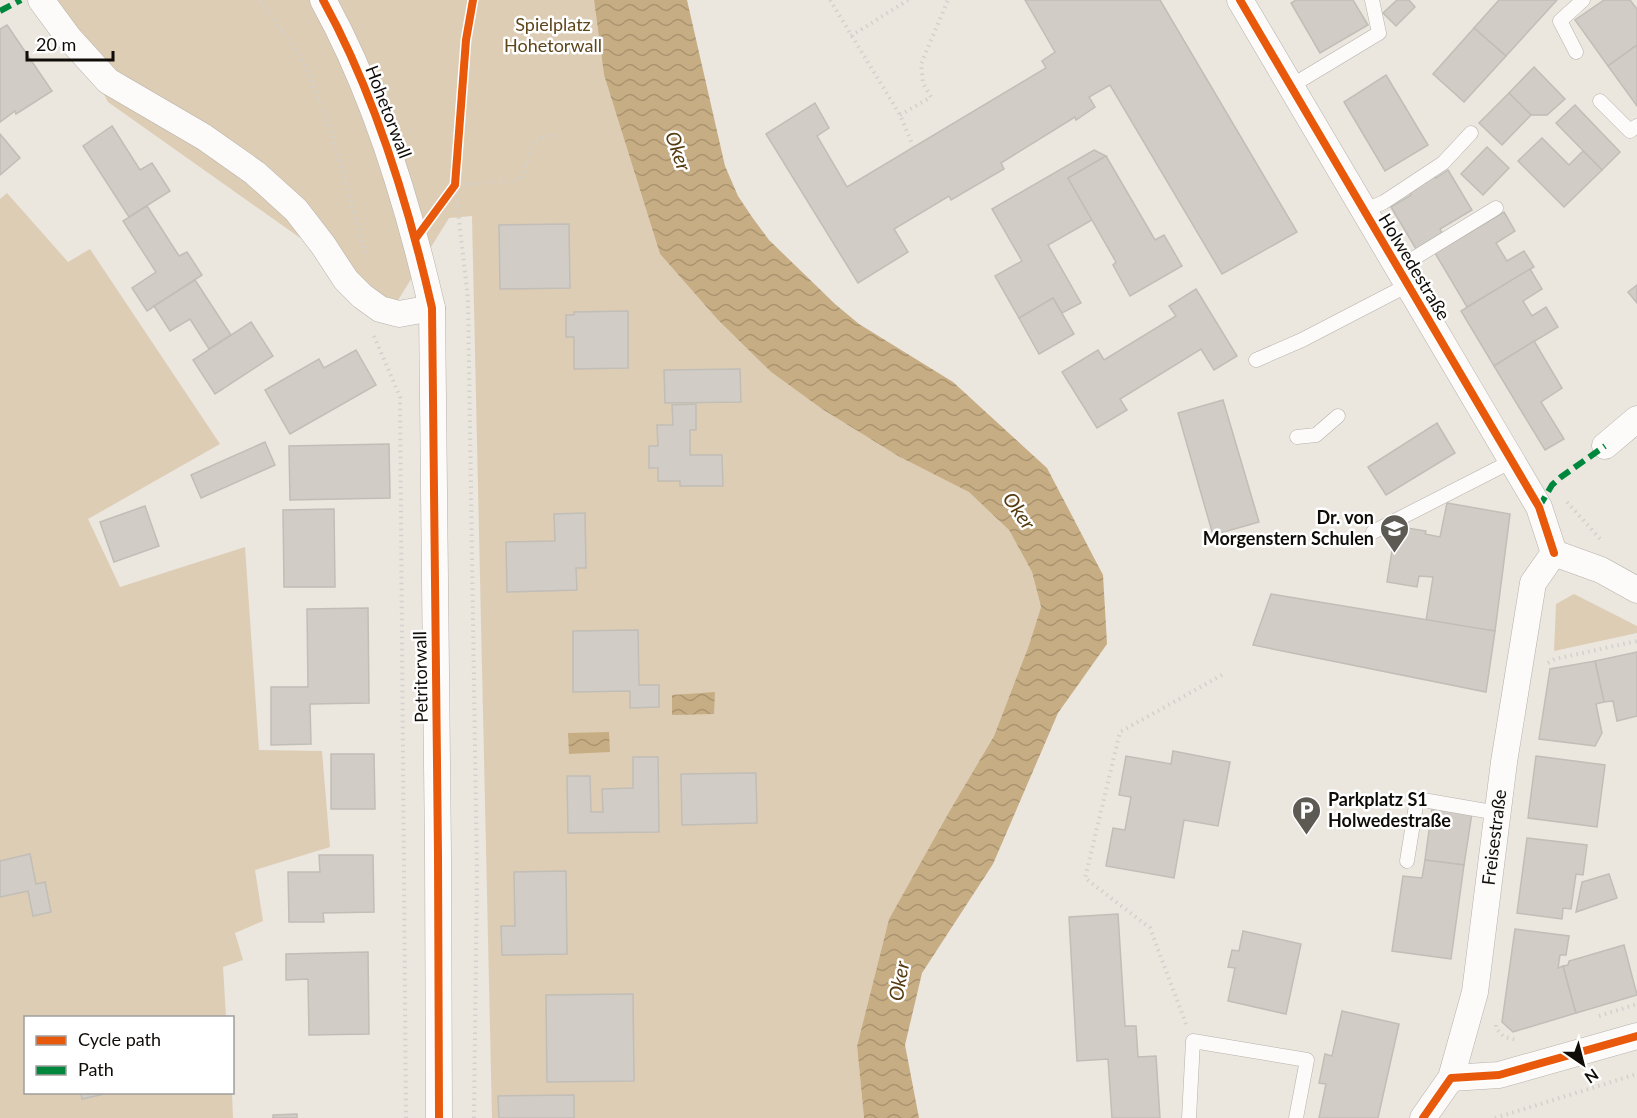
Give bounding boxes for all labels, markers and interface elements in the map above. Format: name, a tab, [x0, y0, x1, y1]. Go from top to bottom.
park label: Spielplatz Hohetorwall	[504, 13, 602, 56]
scale bar	[27, 24, 112, 62]
text: 20 m	[36, 33, 76, 55]
street label: Hohetorwall	[361, 62, 417, 161]
water label: Oker	[661, 128, 697, 175]
street label: Holwedestraße	[1374, 209, 1455, 324]
water label: Oker	[998, 487, 1042, 535]
place label: Dr. von Morgenstern Schulen	[1203, 506, 1374, 549]
school or university icon: Dr. von Morgenstern Schulen	[1379, 512, 1411, 554]
street label: Petritorwall	[408, 631, 432, 723]
place label: Parkplatz S1 Holwedestraße	[1328, 788, 1451, 831]
street label: Freisestraße	[1477, 788, 1510, 886]
parking icon: Parkplatz S1 Holwedestraße	[1291, 794, 1323, 836]
water label: Oker	[883, 958, 914, 1003]
legend	[24, 1016, 234, 1094]
text: Cycle path	[78, 1028, 161, 1050]
north arrow	[1553, 1034, 1613, 1094]
text: Path	[78, 1058, 114, 1080]
text: N	[1581, 1065, 1602, 1088]

